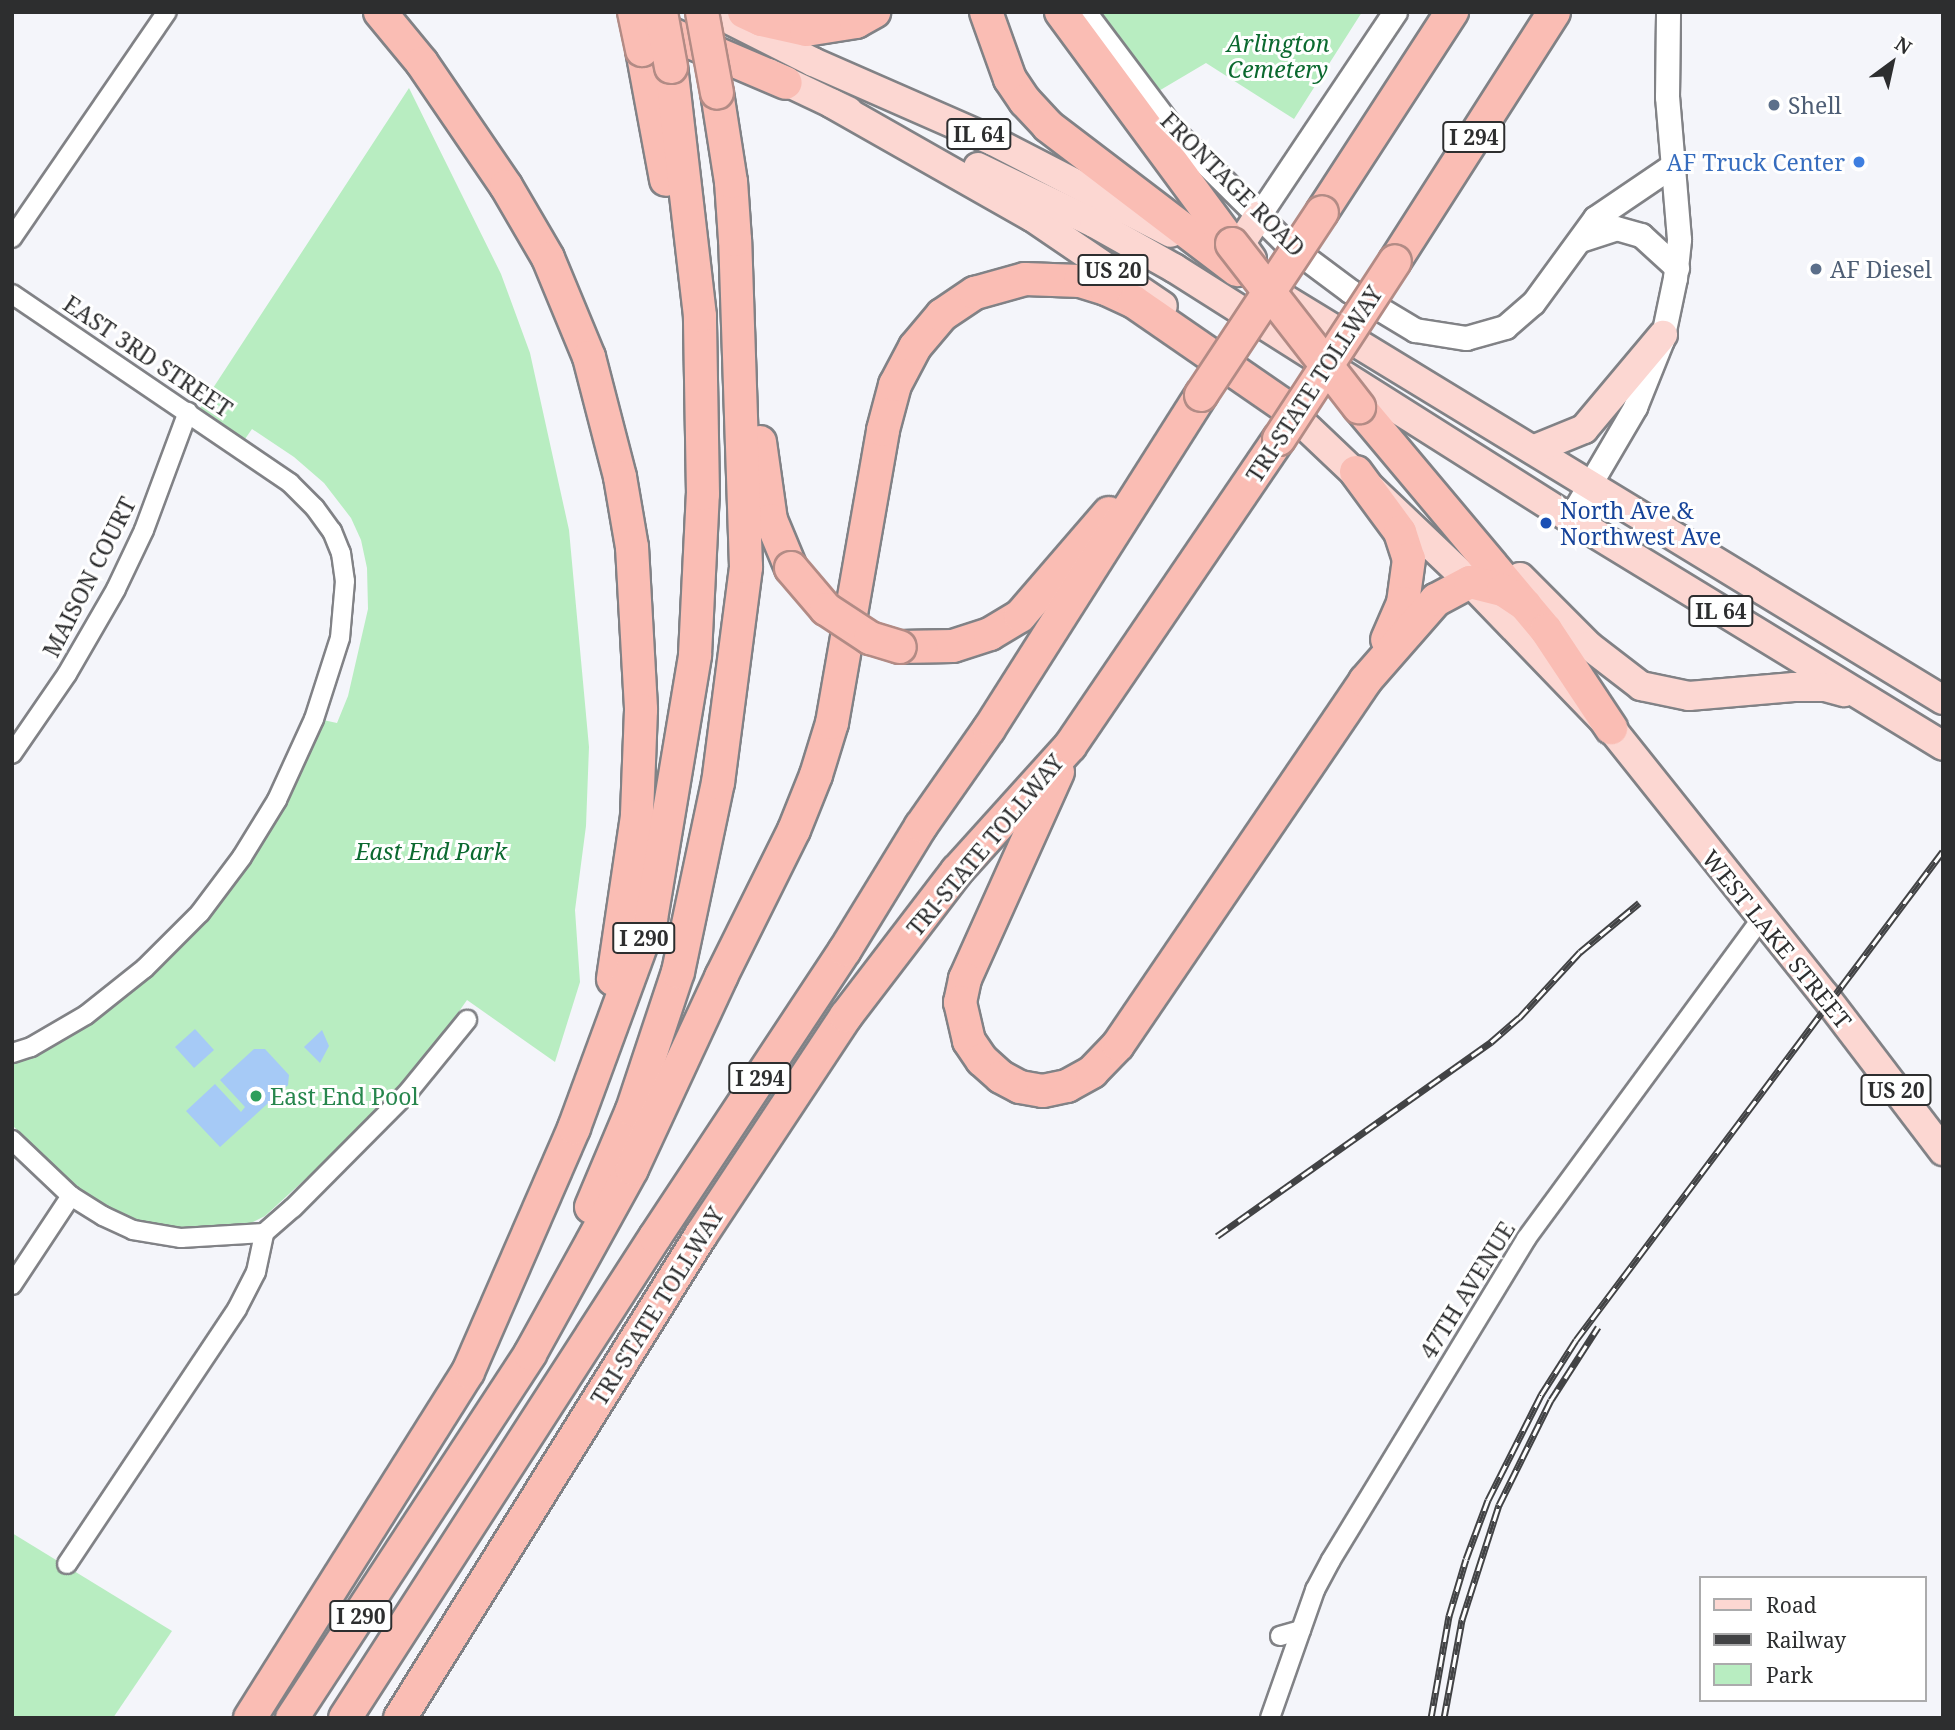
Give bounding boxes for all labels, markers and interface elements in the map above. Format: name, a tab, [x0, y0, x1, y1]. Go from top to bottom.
north arrow	[1857, 28, 1927, 98]
park label: Arlington Cemetery	[1227, 29, 1329, 83]
text: N	[1890, 30, 1917, 60]
place label: Shell	[1788, 91, 1842, 119]
marker: Shell	[1766, 97, 1782, 113]
street label: FRONTAGE ROAD	[1155, 106, 1311, 262]
road number: IL 64	[946, 116, 1012, 152]
road number: I 294	[1441, 120, 1507, 154]
place label: AF Truck Center	[1666, 148, 1845, 176]
marker: AF Truck Center	[1851, 154, 1867, 170]
road number: US 20	[1076, 252, 1150, 288]
place label: AF Diesel	[1830, 255, 1932, 283]
marker: AF Diesel	[1808, 261, 1824, 277]
street label: TRI-STATE TOLLWAY	[1240, 281, 1388, 487]
street label: EAST 3RD STREET	[58, 289, 238, 423]
street label: MAISON COURT	[37, 492, 141, 662]
place label: North Ave & Northwest Ave	[1560, 496, 1721, 550]
marker: North Ave & Northwest Ave	[1538, 515, 1554, 531]
road number: IL 64	[1688, 594, 1754, 628]
street label: TRI-STATE TOLLWAY	[901, 749, 1069, 941]
park label: East End Park	[355, 837, 507, 865]
street label: WEST LAKE STREET	[1697, 844, 1857, 1034]
road number: I 290	[611, 920, 677, 956]
road number: I 294	[727, 1060, 793, 1096]
road number: US 20	[1859, 1072, 1933, 1108]
place label: East End Pool	[270, 1082, 419, 1110]
marker: East End Pool	[248, 1088, 264, 1104]
street label: TRI-STATE TOLLWAY	[585, 1202, 729, 1410]
street label: 47TH AVENUE	[1414, 1216, 1520, 1364]
legend	[1700, 1576, 1927, 1702]
text: Road	[1766, 1591, 1817, 1619]
road number: I 290	[328, 1598, 394, 1634]
text: Railway	[1766, 1626, 1846, 1654]
text: Park	[1766, 1661, 1813, 1689]

